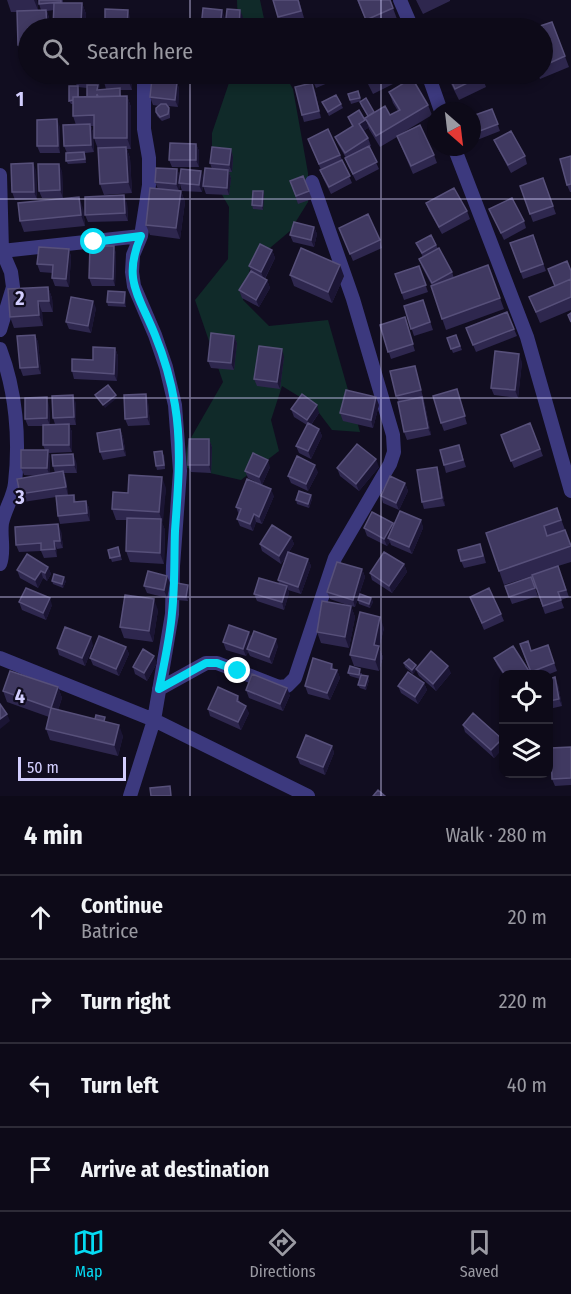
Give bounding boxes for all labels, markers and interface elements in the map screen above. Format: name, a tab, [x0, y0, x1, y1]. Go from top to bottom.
search box	[18, 18, 553, 84]
icon: search	[39, 35, 72, 68]
text: Search here	[87, 38, 193, 65]
text: 1	[16, 87, 24, 111]
north arrow	[427, 102, 481, 156]
route start	[80, 228, 106, 254]
text: 2	[14, 286, 25, 310]
text: 3	[14, 485, 25, 509]
route end	[224, 657, 250, 683]
map controls	[499, 670, 553, 778]
button: locate	[499, 670, 553, 724]
text: 4	[15, 684, 25, 708]
button: layers	[499, 724, 553, 778]
scale bar	[18, 754, 126, 782]
text: 50 m	[27, 758, 59, 777]
text: 4 min	[24, 820, 83, 851]
text: Walk · 280 m	[445, 823, 547, 847]
text: Continue	[81, 892, 163, 919]
icon: ahead	[24, 901, 57, 934]
text: 20 m	[508, 905, 547, 929]
text: Batrice	[81, 919, 138, 943]
icon: right	[24, 985, 57, 1018]
text: Turn right	[81, 988, 170, 1015]
text: 220 m	[499, 989, 547, 1013]
icon: left	[24, 1069, 57, 1102]
text: Turn left	[81, 1072, 159, 1099]
text: 40 m	[507, 1073, 547, 1097]
icon: arrive	[24, 1153, 57, 1186]
text: Arrive at destination	[81, 1156, 269, 1183]
tab: Map	[72, 1226, 105, 1281]
tab: Directions	[249, 1226, 316, 1281]
tab: Saved	[460, 1226, 499, 1281]

